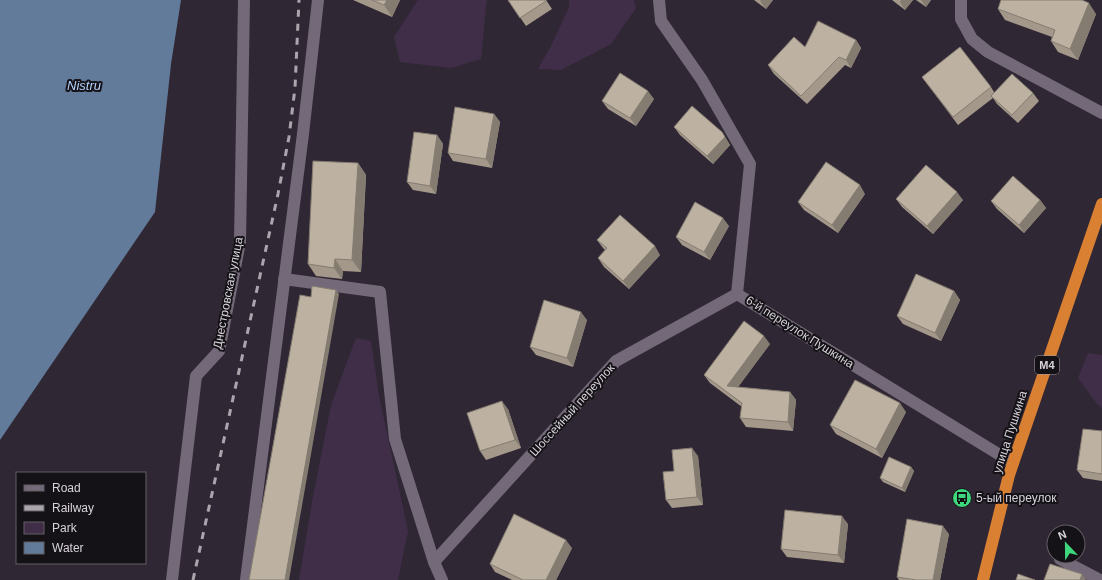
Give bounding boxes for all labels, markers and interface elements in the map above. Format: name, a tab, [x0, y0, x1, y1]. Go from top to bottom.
water label: Nistru	[67, 78, 101, 93]
street label: Днестровская улица	[210, 236, 246, 350]
street label: 6-й переулок Пушкина	[743, 293, 857, 371]
road number: M4	[1035, 356, 1059, 374]
street label: Шоссейный переулок	[527, 360, 618, 459]
street label: улица Пушкина	[990, 389, 1030, 475]
legend	[16, 472, 146, 564]
text: Road	[52, 481, 81, 495]
bus stop icon: 5-ый переулок	[951, 487, 973, 509]
place label: 5-ый переулок	[976, 491, 1057, 505]
text: Railway	[52, 501, 94, 515]
text: Park	[52, 521, 78, 535]
north arrow	[1046, 524, 1086, 564]
text: N	[1056, 528, 1068, 542]
text: Water	[52, 541, 84, 555]

